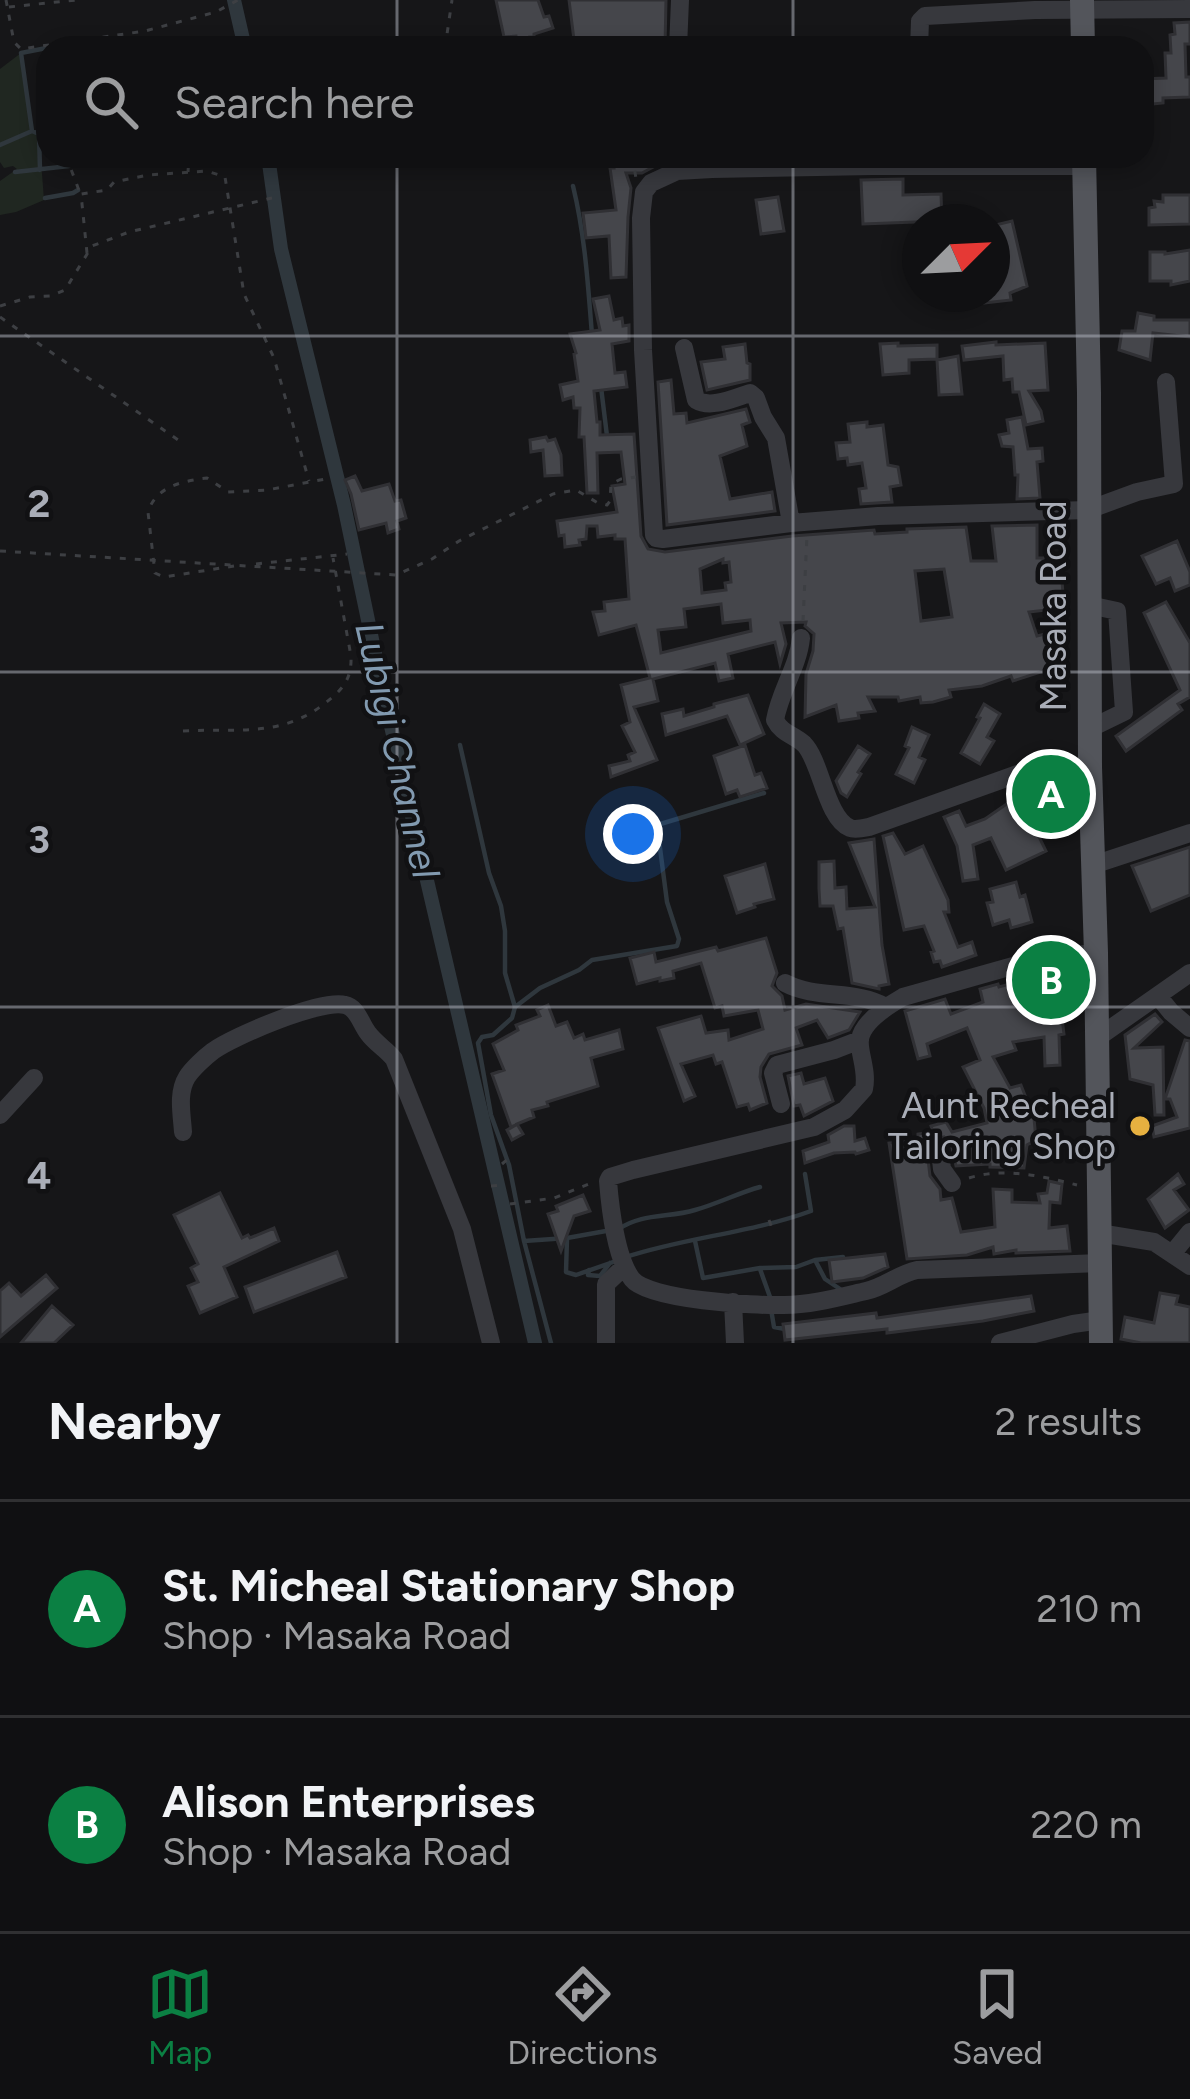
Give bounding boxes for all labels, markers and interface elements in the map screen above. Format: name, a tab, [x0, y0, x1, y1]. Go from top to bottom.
search box	[36, 36, 1154, 168]
icon: search	[78, 69, 144, 135]
text: Search here	[174, 75, 414, 129]
north arrow	[902, 204, 1010, 312]
text: 2	[28, 480, 50, 527]
street label: Masaka Road	[1032, 500, 1075, 712]
water label: Lubigi Channel	[345, 617, 450, 883]
pin: A	[1012, 749, 1090, 839]
your location	[603, 804, 663, 864]
text: 3	[28, 816, 50, 863]
pin: B	[1012, 935, 1090, 1025]
place label: Aunt Recheal Tailoring Shop	[888, 1084, 1116, 1168]
marker: Aunt Recheal Tailoring Shop	[1127, 1113, 1153, 1139]
text: 4	[27, 1152, 51, 1199]
text: Nearby	[48, 1391, 221, 1452]
text: 2 results	[995, 1398, 1142, 1445]
text: St. Micheal Stationary Shop	[162, 1558, 735, 1612]
text: A	[73, 1585, 101, 1632]
text: 210 m	[1036, 1585, 1142, 1632]
text: Shop · Masaka Road	[162, 1612, 511, 1659]
text: Alison Enterprises	[162, 1774, 535, 1828]
text: B	[75, 1801, 99, 1848]
text: 220 m	[1031, 1801, 1142, 1848]
text: Shop · Masaka Road	[162, 1828, 511, 1875]
tab: Map	[147, 1961, 213, 2072]
tab: Directions	[507, 1961, 658, 2072]
tab: Saved	[952, 1961, 1043, 2072]

